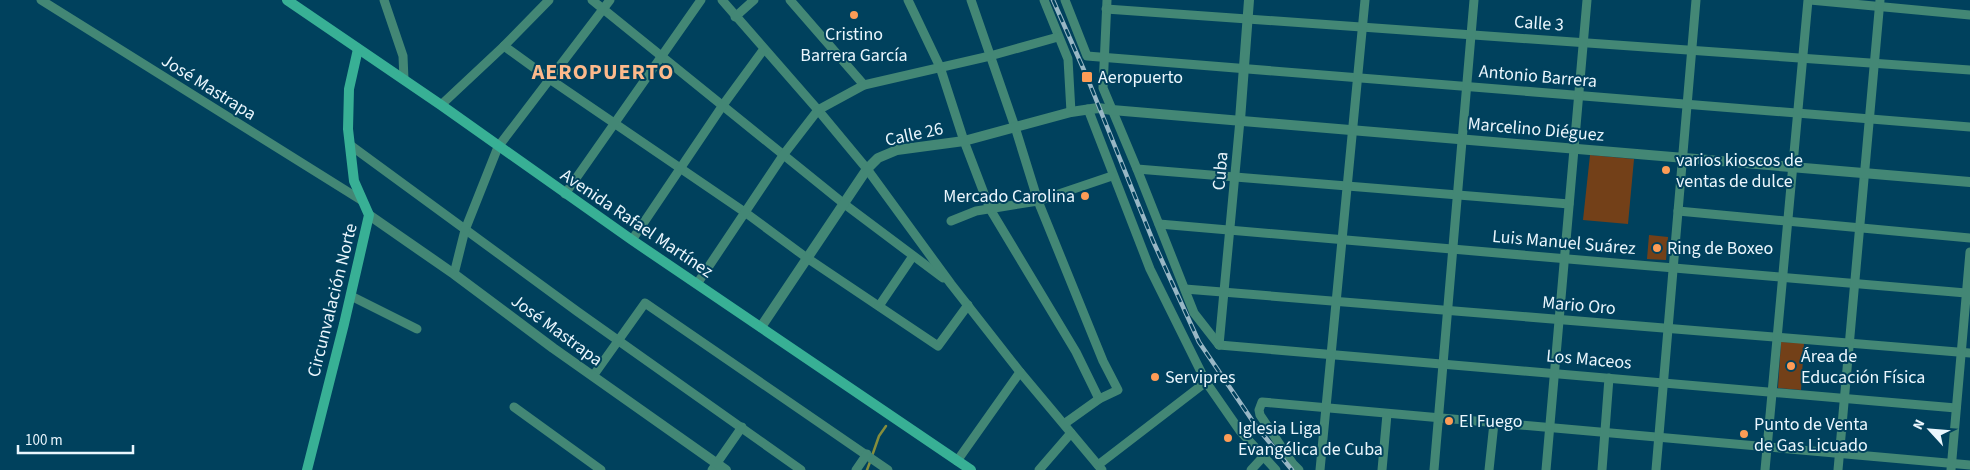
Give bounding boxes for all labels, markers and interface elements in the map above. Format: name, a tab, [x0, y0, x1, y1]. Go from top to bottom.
marker: Cristino Barrera García	[848, 9, 860, 21]
street label: Calle 3	[1513, 9, 1565, 38]
place label: Cristino Barrera García	[800, 22, 908, 68]
street label: José Mastrapa	[157, 48, 261, 127]
district label: AEROPUERTO	[531, 56, 674, 88]
street label: Antonio Barrera	[1478, 59, 1598, 94]
place label: Aeropuerto	[1098, 65, 1183, 90]
marker: Aeropuerto	[1080, 70, 1094, 84]
street label: Marcelino Diéguez	[1467, 111, 1606, 148]
street label: Calle 26	[883, 116, 946, 153]
place label: varios kioscos de ventas de dulce	[1676, 148, 1803, 194]
street label: Cuba	[1206, 151, 1235, 191]
street label: Avenida Rafael Martínez	[555, 163, 718, 284]
marker: varios kioscos de ventas de dulce	[1660, 164, 1672, 176]
place label: Mercado Carolina	[943, 184, 1075, 209]
marker: Mercado Carolina	[1079, 190, 1091, 202]
street label: Circunvalación Norte	[301, 221, 364, 380]
street label: Luis Manuel Suárez	[1491, 224, 1637, 261]
place label: Ring de Boxeo	[1667, 236, 1773, 261]
marker: Ring de Boxeo	[1651, 242, 1663, 254]
street label: José Mastrapa	[506, 289, 608, 372]
street label: Mario Oro	[1541, 290, 1617, 321]
street label: Los Maceos	[1545, 343, 1633, 376]
place label: Área de Educación Física	[1801, 344, 1925, 390]
marker: Área de Educación Física	[1785, 360, 1797, 372]
place label: Servipres	[1165, 365, 1236, 390]
marker: Servipres	[1149, 371, 1161, 383]
north arrow	[1905, 405, 1955, 455]
place label: El Fuego	[1459, 409, 1522, 434]
place label: Punto de Venta de Gas Licuado	[1754, 412, 1868, 458]
marker: El Fuego	[1443, 415, 1455, 427]
place label: Iglesia Liga Evangélica de Cuba	[1238, 416, 1383, 462]
text: N	[1908, 416, 1930, 433]
scale bar	[18, 422, 132, 454]
marker: Punto de Venta de Gas Licuado	[1738, 428, 1750, 440]
text: 100 m	[25, 430, 63, 451]
marker: Iglesia Liga Evangélica de Cuba	[1222, 432, 1234, 444]

